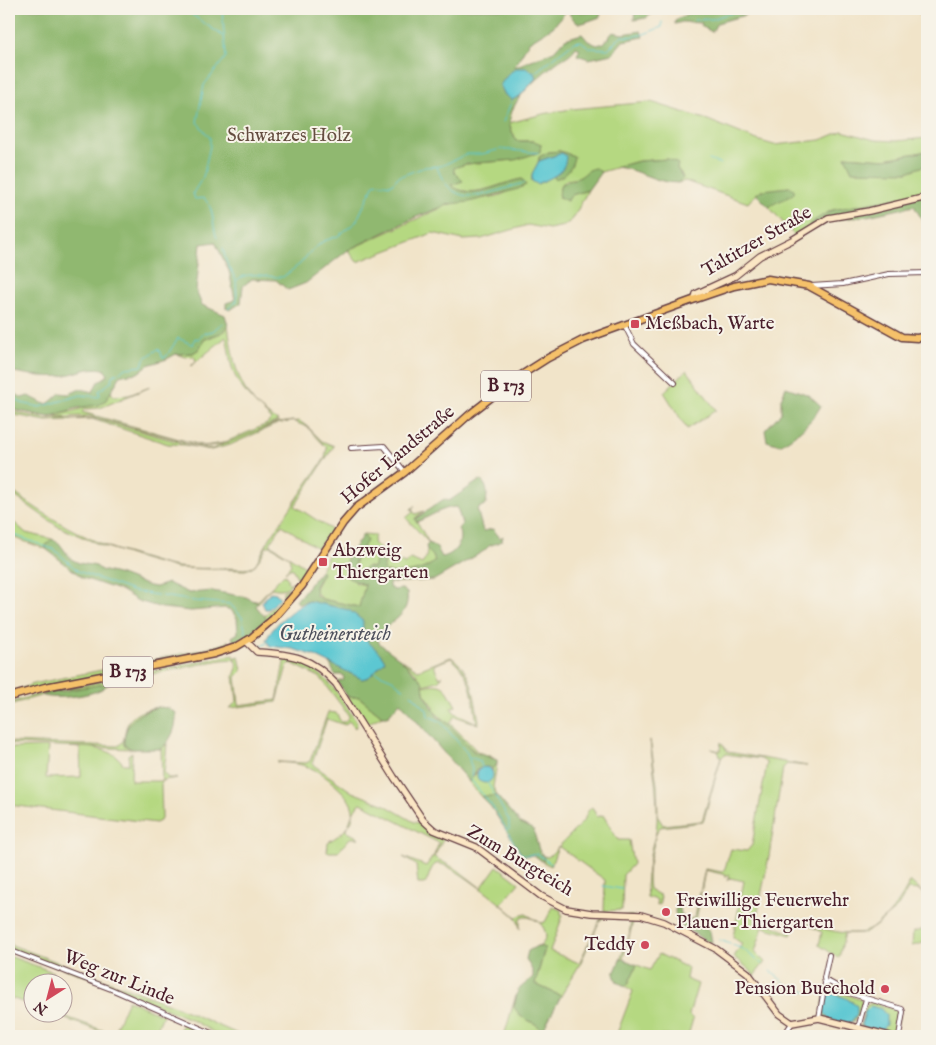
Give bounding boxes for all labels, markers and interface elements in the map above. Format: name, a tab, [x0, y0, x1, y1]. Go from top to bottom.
park label: Schwarzes Holz	[227, 124, 351, 148]
street label: Taltitzer Straße	[698, 201, 816, 283]
place label: Meßbach, Warte	[645, 312, 775, 336]
marker: Meßbach, Warte	[629, 318, 641, 330]
road number: B 173	[481, 371, 531, 402]
street label: Hofer Landstraße	[336, 400, 460, 510]
place label: Abzweig Thiergarten	[332, 539, 429, 585]
marker: Abzweig Thiergarten	[317, 556, 329, 568]
water label: Gutheinersteich	[279, 622, 392, 647]
road number: B 173	[103, 656, 153, 688]
street label: Zum Burgteich	[462, 820, 578, 902]
place label: Freiwillige Feuerwehr Plauen-Thiergarten	[676, 889, 849, 935]
marker: Freiwillige Feuerwehr Plauen-Thiergarten	[660, 906, 672, 918]
place label: Teddy	[585, 933, 636, 957]
marker: Teddy	[639, 939, 651, 951]
street label: Weg zur Linde	[60, 945, 178, 1011]
north arrow	[22, 972, 72, 1022]
place label: Pension Buechold	[735, 977, 876, 1001]
marker: Pension Buechold	[879, 983, 891, 995]
text: N	[31, 997, 52, 1019]

